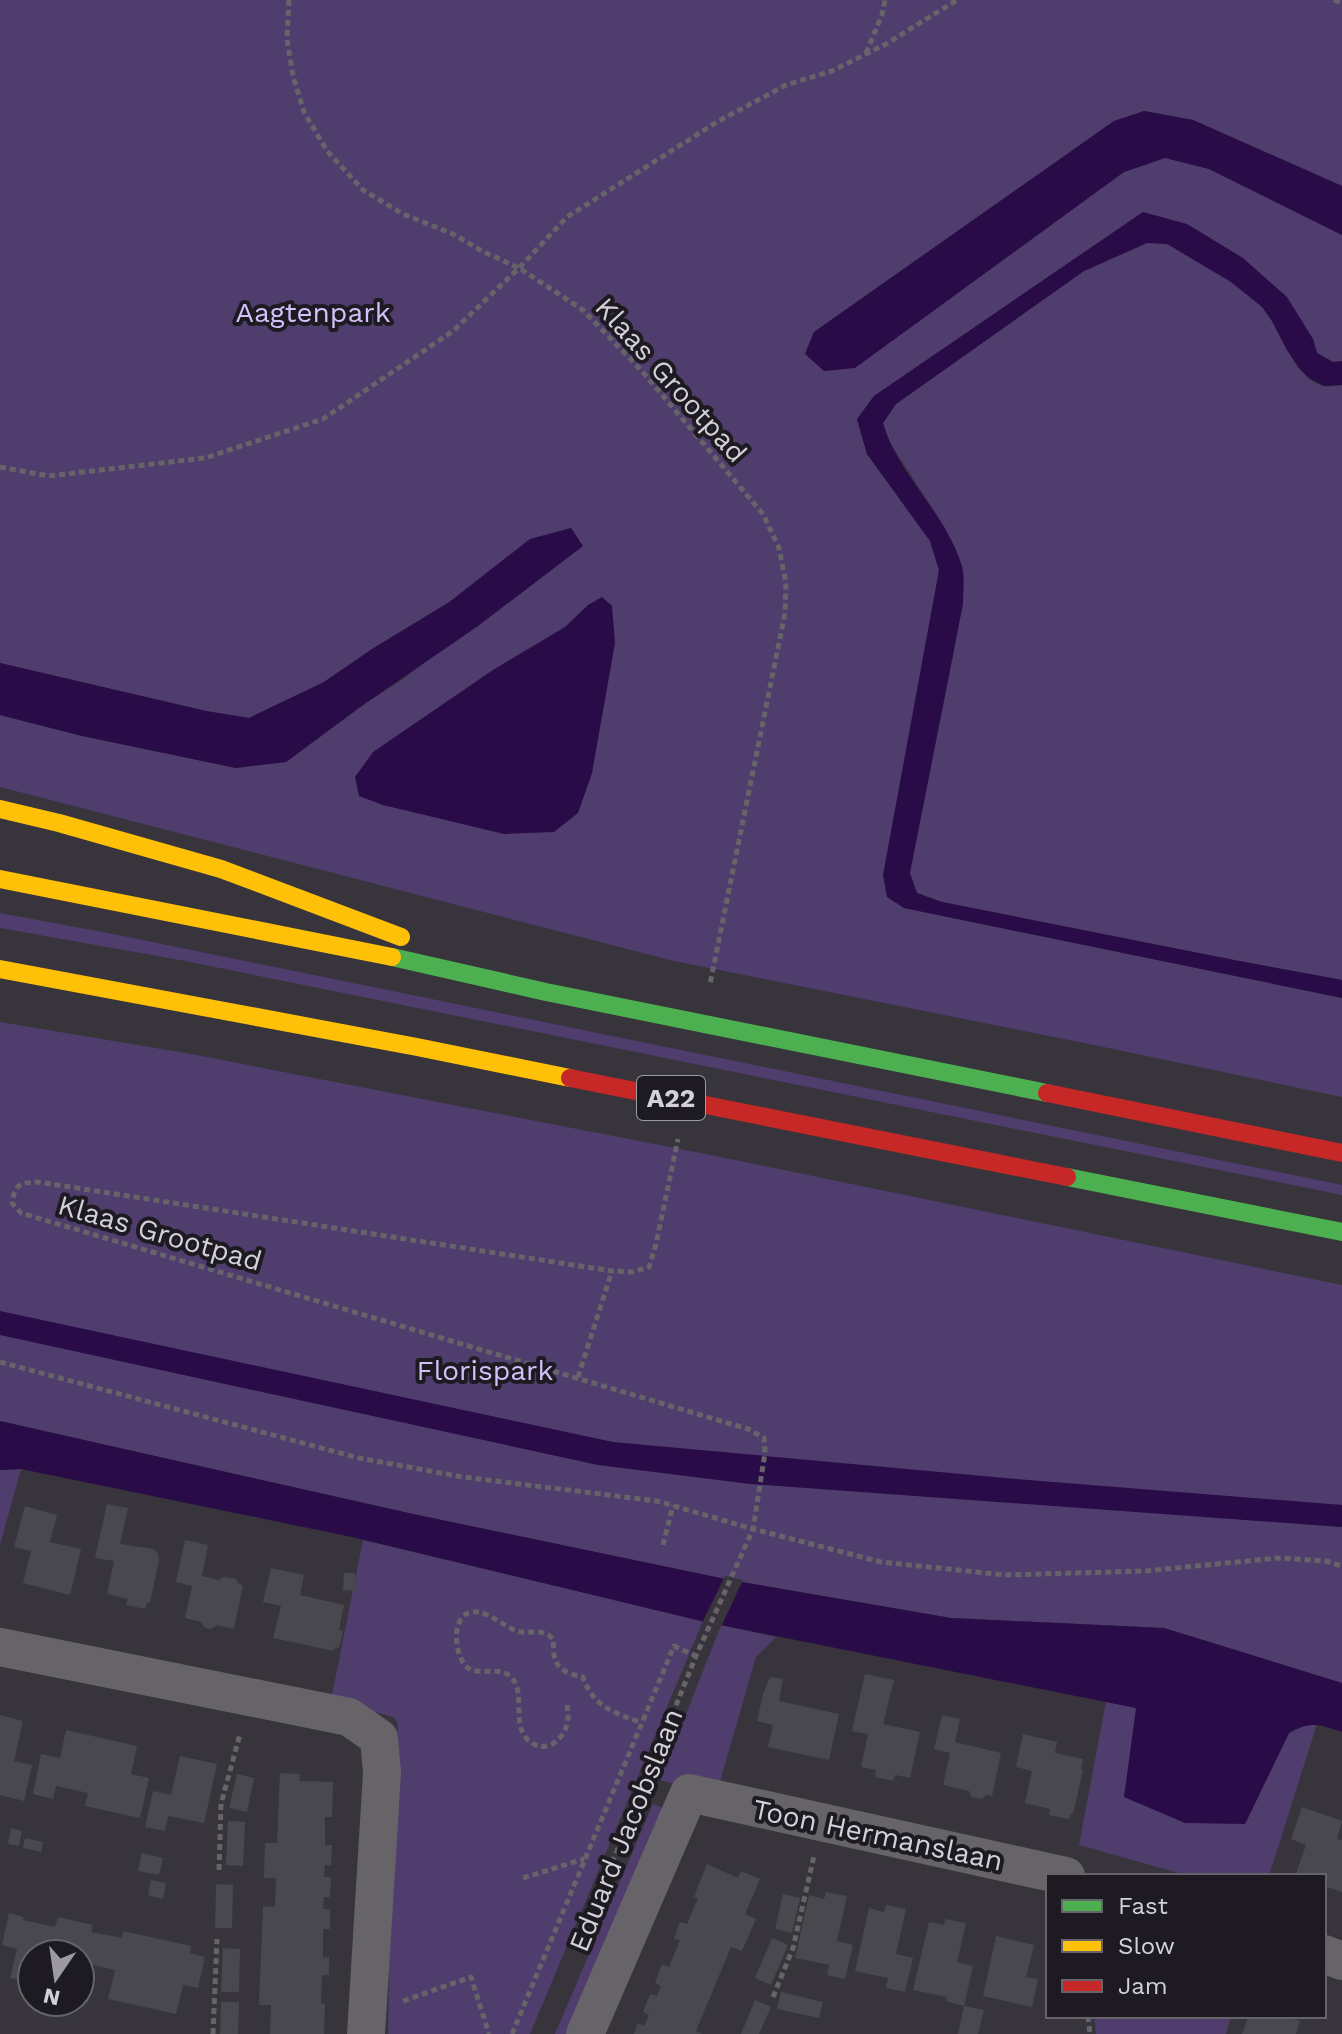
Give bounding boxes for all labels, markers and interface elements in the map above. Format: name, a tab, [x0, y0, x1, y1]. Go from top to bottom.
street label: Klaas Grootpad	[588, 291, 754, 469]
park label: Aagtenpark	[235, 296, 391, 329]
road number: A22	[637, 1076, 705, 1120]
street label: Klaas Grootpad	[54, 1188, 266, 1278]
park label: Florispark	[417, 1354, 554, 1387]
street label: Eduard Jacobslaan	[562, 1704, 690, 1956]
street label: Toon Hermanslaan	[750, 1792, 1006, 1878]
legend	[1046, 1874, 1326, 2018]
text: Fast	[1118, 1892, 1168, 1920]
text: Slow	[1118, 1932, 1175, 1960]
north arrow	[16, 1938, 96, 2018]
text: Jam	[1118, 1972, 1168, 2000]
text: N	[41, 1983, 62, 2011]

